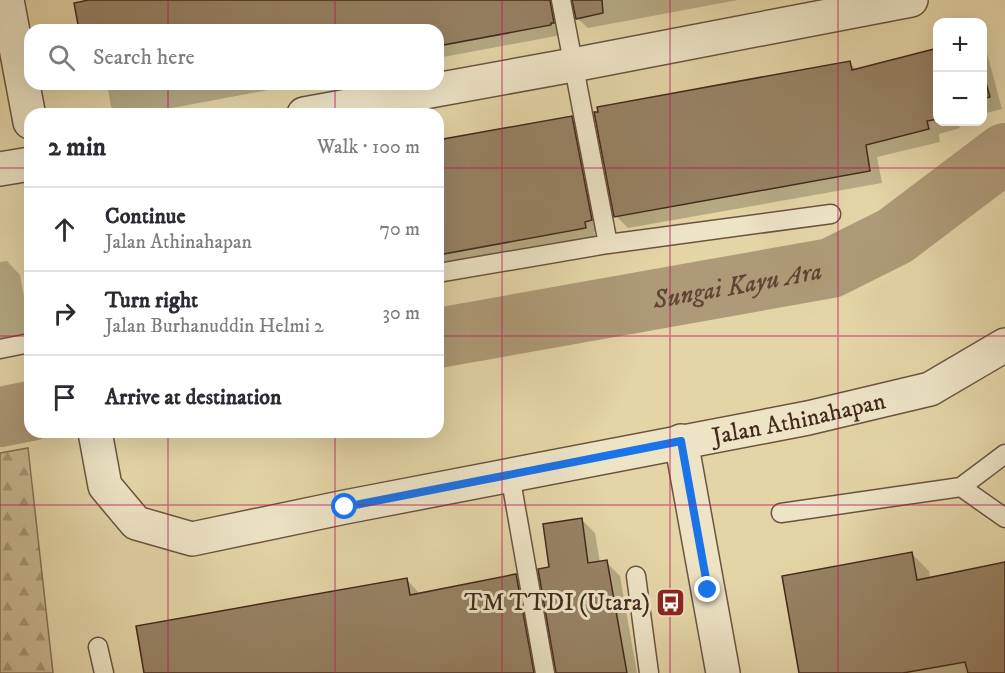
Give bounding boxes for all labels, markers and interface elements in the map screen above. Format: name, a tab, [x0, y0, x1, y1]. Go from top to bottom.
map controls	[933, 18, 987, 126]
button: +	[933, 18, 987, 72]
search box	[24, 24, 444, 90]
icon: search	[45, 41, 78, 74]
text: Search here	[93, 44, 195, 71]
button: −	[933, 72, 987, 126]
text: 2 min	[48, 131, 106, 164]
text: Walk · 100 m	[317, 135, 420, 160]
text: Continue	[105, 203, 186, 230]
icon: ahead	[48, 213, 81, 246]
text: 70 m	[379, 217, 420, 242]
text: Jalan Athinahapan	[105, 230, 252, 255]
water label: Sungai Kayu Ara	[649, 255, 825, 318]
text: Turn right	[105, 287, 198, 314]
icon: right	[48, 297, 81, 330]
text: 30 m	[382, 301, 420, 326]
text: Jalan Burhanuddin Helmi 2	[105, 314, 324, 339]
icon: arrive	[48, 381, 81, 414]
text: Arrive at destination	[105, 384, 282, 411]
street label: Jalan Athinahapan	[708, 386, 889, 452]
route start	[331, 493, 357, 519]
route end	[694, 576, 720, 602]
bus stop icon: TM TTDI (Utara)	[655, 586, 687, 618]
place label: TM TTDI (Utara)	[464, 588, 650, 618]

